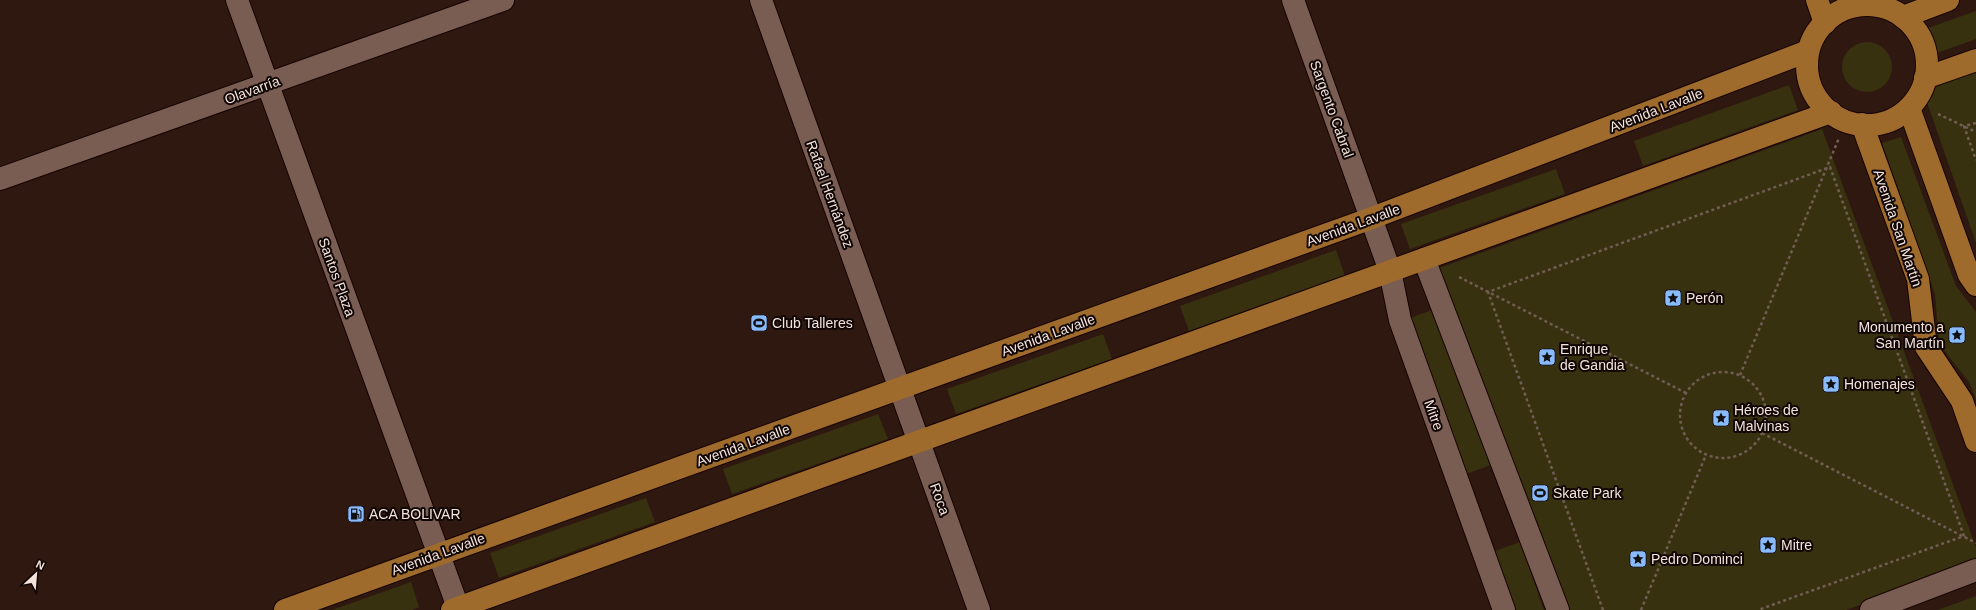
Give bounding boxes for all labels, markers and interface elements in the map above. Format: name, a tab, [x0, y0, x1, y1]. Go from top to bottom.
street label: Sargento Cabral	[1307, 58, 1357, 160]
street label: Olavarría	[222, 73, 282, 107]
street label: Avenida Lavalle	[1607, 85, 1705, 135]
street label: Rafael Hernández	[803, 138, 857, 250]
street label: Avenida San Martín	[1870, 167, 1926, 289]
street label: Avenida Lavalle	[1304, 201, 1402, 249]
street label: Santos Plaza	[315, 236, 359, 319]
place icon: Perón	[1663, 288, 1683, 308]
place label: Perón	[1686, 290, 1723, 306]
street label: Avenida Lavalle	[999, 311, 1097, 359]
sports icon: Club Talleres	[749, 313, 769, 333]
place label: Club Talleres	[772, 315, 853, 331]
place label: Monumento a San Martín	[1858, 319, 1944, 351]
place icon: Monumento a San Martín	[1947, 325, 1967, 345]
place label: Enrique de Gandia	[1560, 341, 1625, 373]
place icon: Enrique de Gandia	[1537, 347, 1557, 367]
place icon: Homenajes	[1821, 374, 1841, 394]
place label: Homenajes	[1844, 376, 1915, 392]
street label: Mitre	[1421, 398, 1447, 433]
place label: Héroes de Malvinas	[1734, 402, 1799, 434]
place icon: Héroes de Malvinas	[1711, 408, 1731, 428]
street label: Avenida Lavalle	[694, 421, 792, 469]
street label: Roca	[927, 481, 953, 517]
sports icon: Skate Park	[1530, 483, 1550, 503]
place label: Skate Park	[1553, 485, 1622, 501]
fuel station icon: ACA BOLIVAR	[346, 504, 366, 524]
place label: ACA BOLIVAR	[369, 506, 461, 522]
street label: Avenida Lavalle	[389, 530, 487, 578]
place icon: Mitre	[1758, 535, 1778, 555]
place label: Mitre	[1781, 537, 1812, 553]
place icon: Pedro Dominci	[1628, 549, 1648, 569]
place label: Pedro Dominci	[1651, 551, 1743, 567]
north arrow	[16, 554, 56, 594]
text: N	[34, 558, 47, 572]

